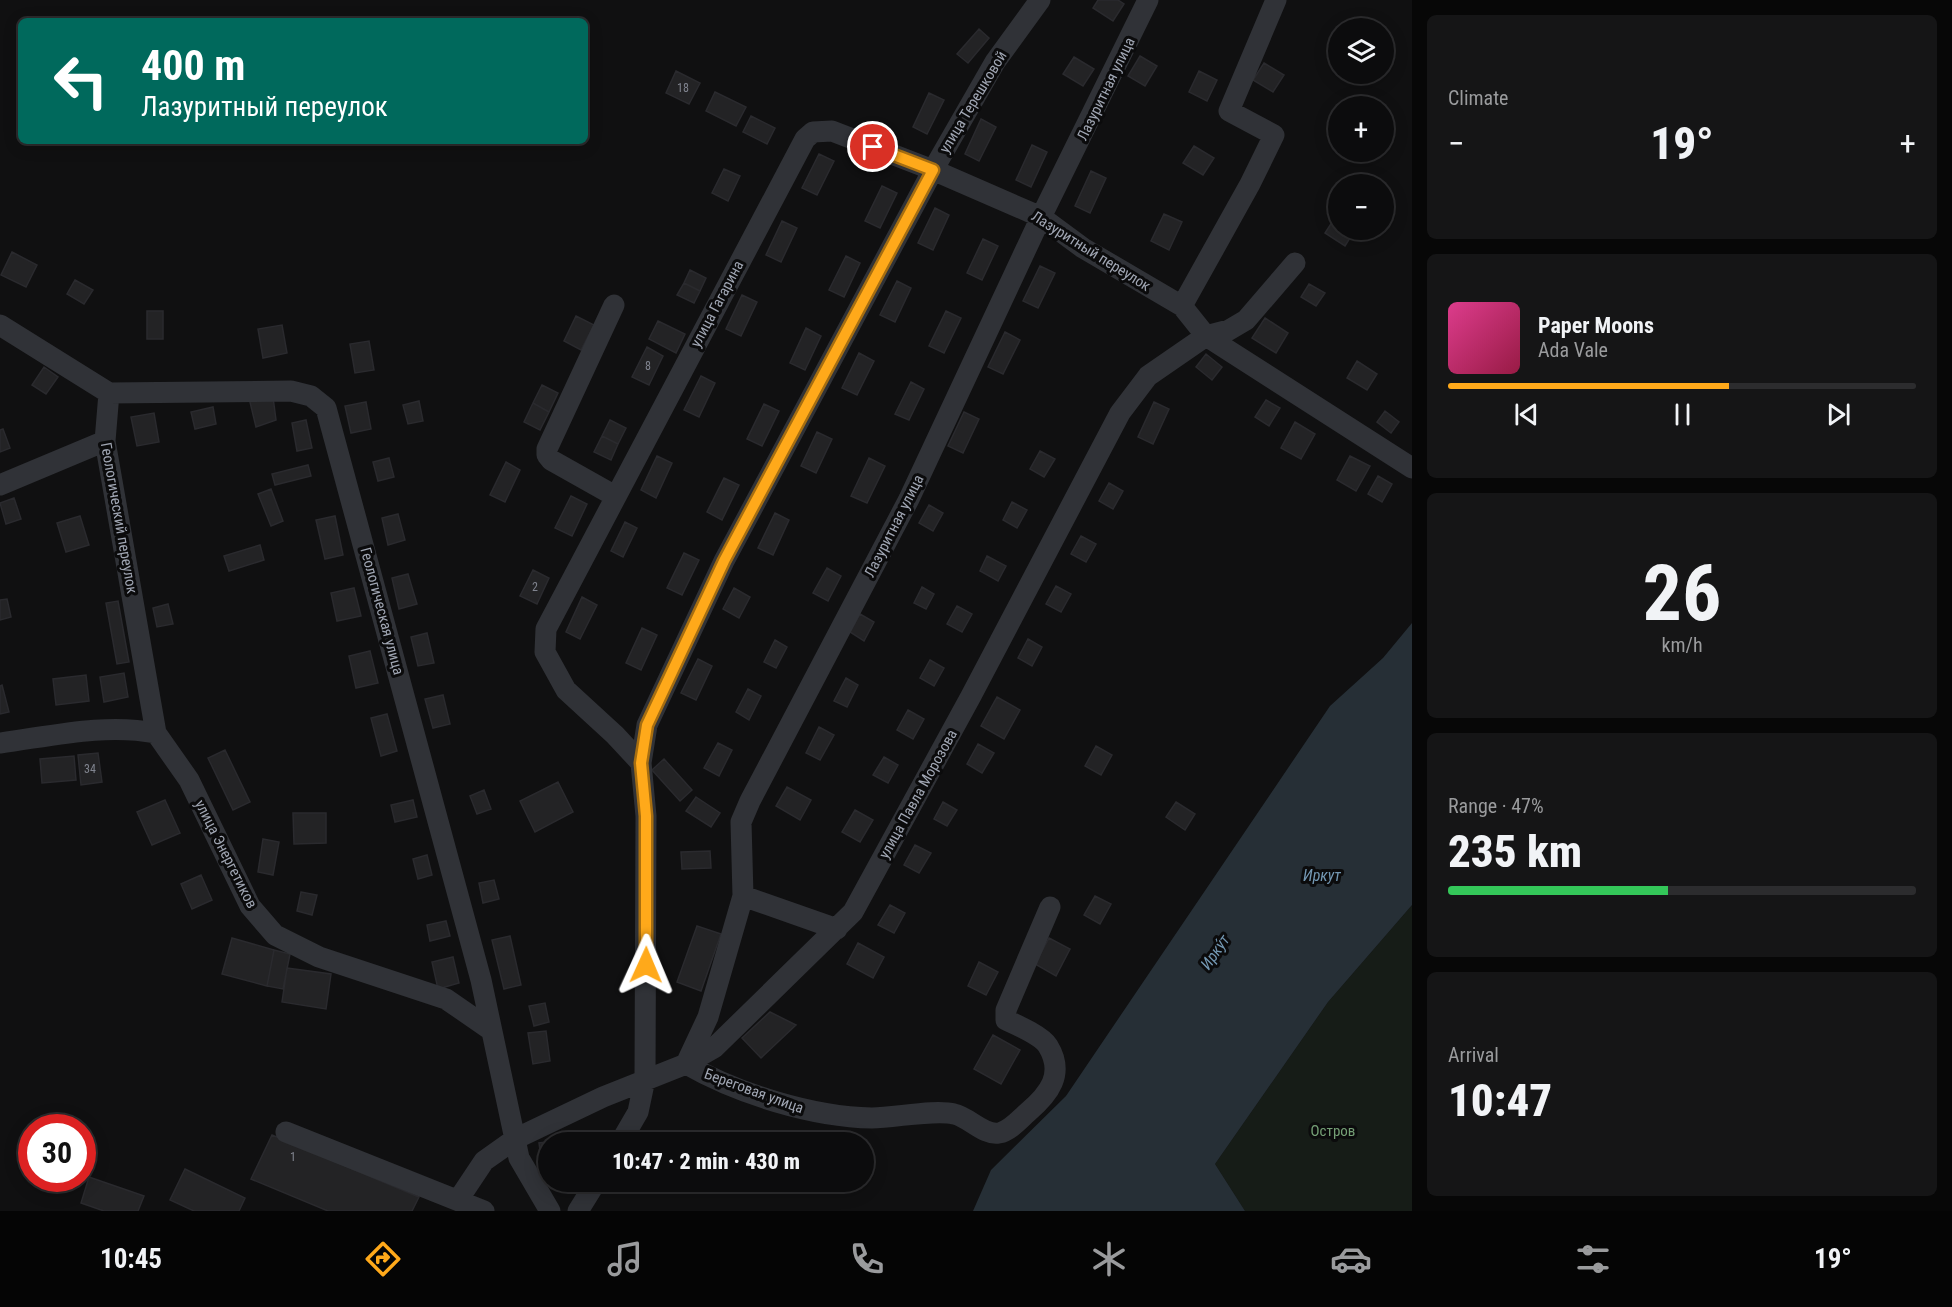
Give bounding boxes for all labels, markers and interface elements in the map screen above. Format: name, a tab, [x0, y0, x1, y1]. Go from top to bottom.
map controls	[1328, 18, 1394, 240]
button: layers	[1328, 18, 1394, 84]
street label: Лазуритная улица	[1073, 34, 1139, 144]
text: 400 m	[141, 41, 246, 90]
icon: left	[42, 42, 120, 120]
street label: улица Терешковой	[935, 48, 1011, 156]
house number: 18	[677, 81, 689, 95]
text: Climate	[1448, 86, 1508, 110]
text: Лазуритный переулок	[141, 91, 388, 123]
button: +	[1328, 96, 1394, 162]
text: 19°	[1650, 117, 1714, 170]
pin	[847, 121, 898, 172]
text: −	[1448, 124, 1465, 163]
text: +	[1900, 124, 1916, 163]
icon: arrive	[856, 130, 889, 163]
button: −	[1328, 174, 1394, 240]
street label: Лазуритный переулок	[1028, 207, 1154, 295]
street label: улица Гагарина	[687, 258, 747, 350]
text: Paper Moons	[1538, 313, 1654, 338]
text: Ada Vale	[1538, 338, 1608, 362]
house number: 8	[645, 359, 651, 373]
icon: previous	[1510, 398, 1543, 431]
icon: pause	[1666, 398, 1699, 431]
icon: next	[1822, 398, 1855, 431]
street label: Геологический переулок	[97, 441, 141, 595]
street label: Лазуритная улица	[860, 472, 928, 580]
street label: Геологическая улица	[356, 545, 408, 677]
text: 26	[1643, 548, 1721, 639]
house number: 2	[532, 580, 538, 594]
text: km/h	[1661, 633, 1703, 657]
street label: улица Павла Морозова	[875, 726, 961, 862]
house number: 34	[84, 762, 96, 776]
text: Range · 47%	[1448, 794, 1544, 818]
street label: улица Энергетиков	[191, 797, 261, 911]
text: 235 km	[1448, 825, 1582, 878]
water label: Иркут	[1303, 866, 1341, 885]
water label: Ирку́т	[1196, 931, 1234, 973]
position arrow	[614, 933, 678, 997]
text: Arrival	[1448, 1043, 1499, 1067]
street label: Береговая улица	[702, 1065, 806, 1117]
text: 10:47	[1448, 1074, 1552, 1127]
speed limit sign: 30	[18, 1114, 96, 1192]
park label: Остров	[1311, 1122, 1355, 1140]
text: 10:47 · 2 min · 430 m	[612, 1149, 800, 1174]
house number: 1	[290, 1150, 296, 1164]
icon: directions	[362, 1238, 404, 1280]
icon: music	[604, 1238, 646, 1280]
icon: phone	[846, 1238, 888, 1280]
icon: climate	[1088, 1238, 1130, 1280]
icon: car	[1330, 1238, 1372, 1280]
icon: filters	[1572, 1238, 1614, 1280]
text: 10:45	[100, 1243, 162, 1275]
text: 19°	[1814, 1243, 1852, 1275]

